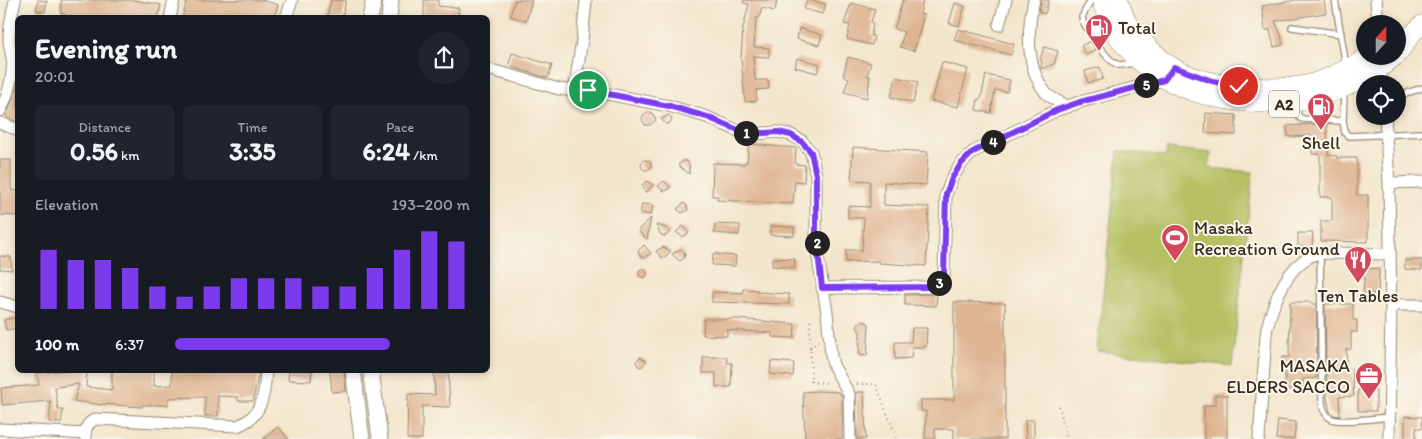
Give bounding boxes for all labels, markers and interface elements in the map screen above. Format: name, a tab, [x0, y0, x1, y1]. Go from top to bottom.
fuel station icon: Total	[1084, 13, 1114, 52]
north arrow	[1356, 15, 1406, 65]
map controls	[1356, 15, 1406, 125]
place label: Total	[1118, 17, 1156, 39]
text: Evening run	[35, 31, 177, 65]
button: share	[418, 32, 470, 84]
pin	[1218, 65, 1260, 107]
text: 20:01	[35, 67, 74, 86]
pin	[567, 69, 609, 111]
pin: 5	[1134, 72, 1158, 98]
icon: check	[1225, 72, 1253, 100]
button: locate	[1356, 75, 1406, 125]
icon: arrive	[574, 76, 602, 104]
text: 5	[1143, 77, 1150, 94]
road number: A2	[1269, 90, 1299, 118]
fuel station icon: Shell	[1306, 92, 1336, 131]
text: Distance	[79, 119, 131, 136]
text: Time	[238, 119, 267, 136]
text: Pace	[386, 119, 414, 136]
pin: 1	[734, 120, 758, 146]
text: 1	[743, 125, 750, 142]
pin: 4	[980, 130, 1006, 154]
place label: Shell	[1302, 132, 1340, 154]
text: 4	[989, 134, 998, 151]
text: 0.56	[70, 136, 118, 166]
text: 3:35	[229, 136, 276, 166]
text: 6:24	[363, 136, 410, 166]
text: km	[118, 147, 140, 164]
text: /km	[410, 147, 438, 164]
text: Elevation	[35, 195, 99, 214]
text: 193–200 m	[391, 195, 470, 214]
place label: Masaka Recreation Ground	[1194, 217, 1340, 260]
sports icon: Masaka Recreation Ground	[1160, 223, 1190, 262]
pin: 2	[804, 230, 830, 256]
text: 2	[814, 235, 821, 252]
restaurant icon: Ten Tables	[1343, 245, 1373, 284]
pin: 3	[926, 270, 952, 296]
text: 3	[936, 275, 943, 292]
place label: Ten Tables	[1317, 285, 1399, 307]
text: 100 m	[35, 335, 79, 354]
text: 6:37	[115, 335, 144, 354]
place label: MASAKA ELDERS SACCO	[1226, 355, 1350, 398]
office icon: MASAKA ELDERS SACCO	[1354, 361, 1384, 400]

